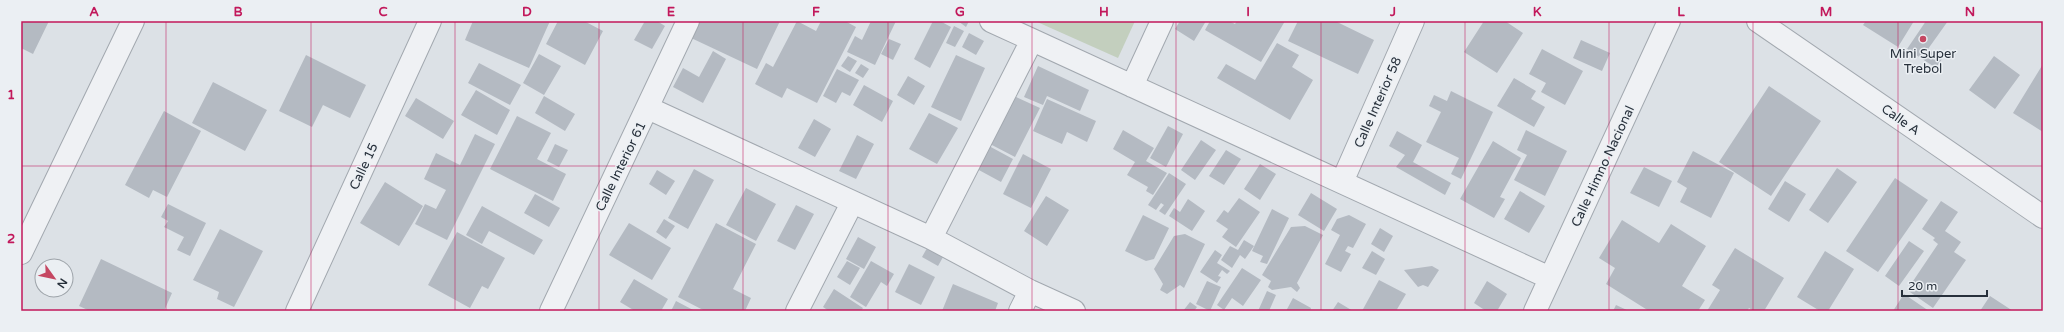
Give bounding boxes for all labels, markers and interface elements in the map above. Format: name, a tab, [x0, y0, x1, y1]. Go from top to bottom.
text: A	[89, 4, 99, 20]
text: B	[233, 4, 243, 20]
text: C	[378, 4, 388, 20]
text: D	[522, 4, 532, 20]
text: E	[667, 4, 675, 20]
text: F	[812, 4, 820, 20]
text: G	[955, 4, 965, 20]
text: H	[1099, 4, 1109, 20]
text: I	[1246, 4, 1250, 20]
text: J	[1389, 4, 1396, 20]
text: K	[1533, 4, 1542, 20]
text: L	[1677, 4, 1685, 20]
text: M	[1820, 4, 1832, 20]
text: N	[1965, 4, 1975, 20]
marker: Mini Super Trebol	[1918, 34, 1928, 44]
place label: Mini Super Trebol	[1890, 46, 1956, 77]
street label: Calle Interior 58	[1351, 54, 1405, 150]
text: 1	[7, 87, 15, 103]
street label: Calle A	[1878, 101, 1923, 139]
street label: Calle Himno Nacional	[1568, 103, 1638, 230]
street label: Calle Interior 61	[592, 119, 650, 214]
street label: Calle 15	[346, 140, 382, 192]
text: 2	[7, 231, 15, 247]
north arrow	[34, 258, 74, 298]
scale bar	[1902, 272, 1987, 298]
text: N	[54, 276, 70, 290]
text: 20 m	[1908, 279, 1937, 293]

